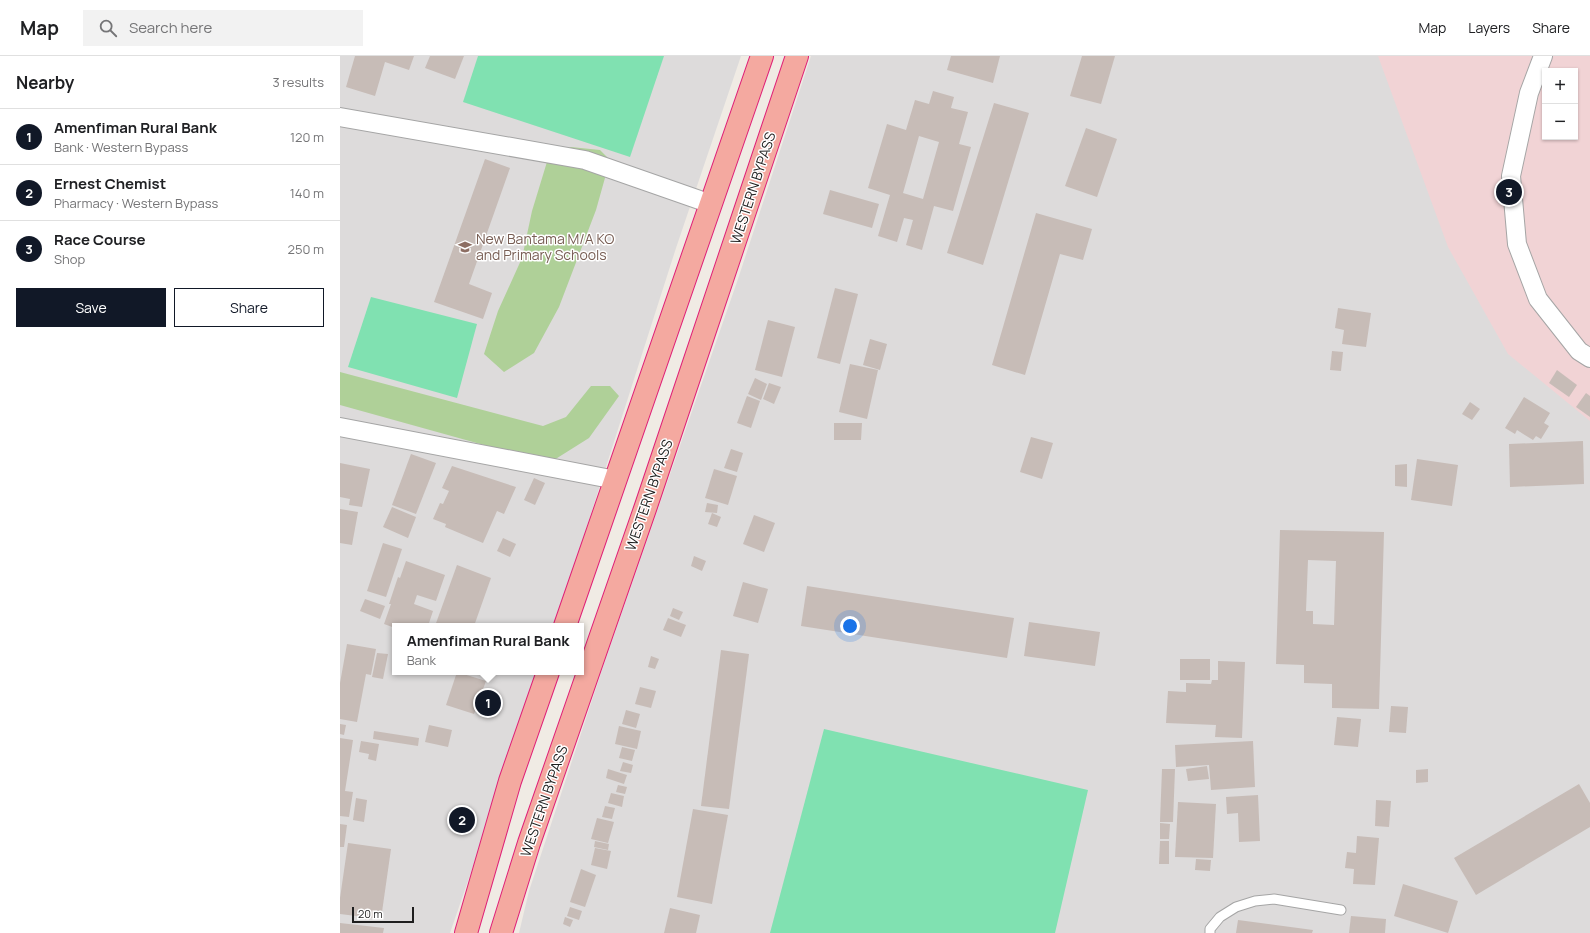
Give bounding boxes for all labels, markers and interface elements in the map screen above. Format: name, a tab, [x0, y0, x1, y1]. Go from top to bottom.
search box	[83, 10, 363, 46]
text: Map	[20, 15, 59, 41]
icon: search	[97, 17, 119, 39]
text: Search here	[129, 17, 212, 38]
text: Map	[1418, 18, 1446, 37]
text: Layers	[1468, 18, 1510, 37]
text: Share	[1532, 18, 1570, 37]
map controls	[1542, 68, 1578, 140]
button: +	[1542, 68, 1578, 104]
text: Nearby	[16, 71, 74, 94]
text: 3 results	[272, 73, 324, 91]
button: −	[1542, 104, 1578, 140]
text: Amenfiman Rural Bank	[54, 117, 217, 138]
text: 1	[26, 128, 32, 146]
text: 120 m	[290, 128, 324, 146]
street label: WESTERN BYPASS	[725, 129, 780, 246]
text: Bank · Western Bypass	[54, 138, 188, 156]
text: Ernest Chemist	[54, 173, 166, 194]
pin: 3	[1496, 177, 1522, 207]
text: 2	[25, 184, 33, 202]
text: 140 m	[290, 184, 324, 202]
text: Pharmacy · Western Bypass	[54, 194, 218, 212]
text: Race Course	[54, 229, 146, 250]
place label: New Bantama M/A KO and Primary Schools	[476, 229, 614, 264]
school or university icon: New Bantama M/A KO and Primary Schools	[457, 239, 473, 255]
text: 3	[25, 240, 33, 258]
text: 250 m	[288, 240, 324, 258]
text: Shop	[54, 250, 85, 268]
button: Save	[16, 288, 166, 327]
button: Share	[174, 288, 324, 327]
street label: WESTERN BYPASS	[621, 436, 677, 553]
your location	[840, 616, 860, 636]
popup	[392, 623, 584, 675]
text: Amenfiman Rural Bank	[407, 630, 569, 651]
text: Bank	[407, 651, 436, 669]
pin: 1	[475, 688, 501, 718]
street label: WESTERN BYPASS	[516, 742, 572, 859]
pin: 2	[449, 805, 475, 835]
scale bar	[352, 905, 414, 924]
text: 20 m	[358, 906, 383, 921]

